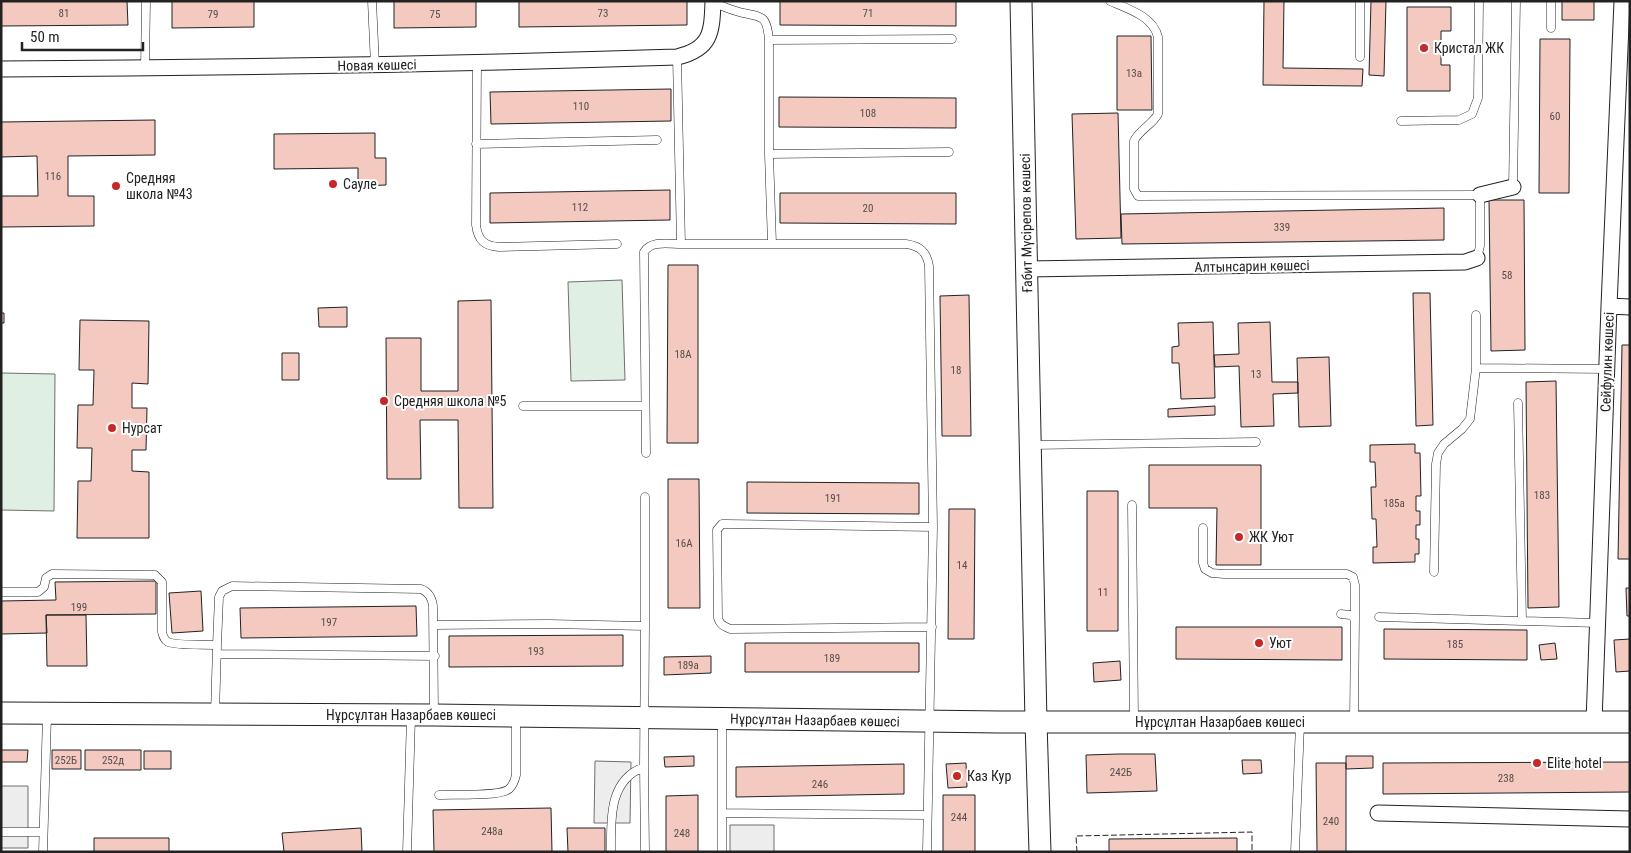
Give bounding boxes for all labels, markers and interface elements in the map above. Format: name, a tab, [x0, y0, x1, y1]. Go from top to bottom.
house number: 81	[59, 7, 69, 20]
house number: 73	[598, 7, 608, 20]
house number: 71	[863, 7, 873, 20]
house number: 79	[208, 8, 218, 21]
house number: 75	[430, 8, 440, 21]
scale bar	[22, 20, 144, 52]
text: 50 m	[30, 28, 60, 46]
place label: Кристал ЖК	[1434, 40, 1504, 56]
marker: Кристал ЖК	[1418, 42, 1430, 54]
street label: Новая көшесі	[337, 56, 417, 74]
house number: 13а	[1126, 67, 1142, 80]
house number: 110	[573, 100, 589, 113]
house number: 108	[860, 107, 876, 120]
house number: 60	[1550, 110, 1560, 123]
street label: Ғабит Мүсірепов көшесі	[1017, 153, 1035, 293]
house number: 116	[45, 170, 61, 183]
place label: Средняя школа №43	[126, 170, 193, 202]
place label: Сауле	[343, 176, 377, 192]
marker: Сауле	[327, 178, 339, 190]
marker: Средняя школа №43	[110, 180, 122, 192]
house number: 112	[572, 201, 588, 214]
house number: 20	[863, 202, 873, 215]
house number: 339	[1274, 221, 1290, 234]
street label: Алтынсарин көшесі	[1194, 257, 1310, 275]
house number: 58	[1502, 269, 1512, 282]
street label: Сейфулин көшесі	[1597, 312, 1617, 412]
house number: 18А	[674, 348, 692, 361]
house number: 18	[951, 364, 961, 377]
house number: 13	[1251, 368, 1261, 381]
place label: Средняя школа №5	[394, 393, 507, 409]
marker: Средняя школа №5	[378, 395, 390, 407]
place label: Нурсат	[122, 420, 162, 436]
marker: Нурсат	[106, 422, 118, 434]
house number: 183	[1534, 489, 1550, 502]
house number: 191	[825, 492, 841, 505]
house number: 185а	[1383, 497, 1405, 510]
place label: ЖК Уют	[1249, 529, 1294, 545]
marker: ЖК Уют	[1233, 531, 1245, 543]
house number: 16А	[675, 537, 693, 550]
house number: 14	[957, 559, 968, 572]
house number: 11	[1098, 586, 1108, 599]
house number: 199	[71, 601, 87, 614]
house number: 197	[321, 616, 337, 629]
place label: Уют	[1269, 635, 1292, 651]
marker: Уют	[1253, 637, 1265, 649]
house number: 185	[1447, 638, 1463, 651]
house number: 193	[528, 645, 544, 658]
house number: 189	[824, 652, 840, 665]
house number: 189а	[677, 659, 699, 672]
street label: Нұрсұлтан Назарбаев көшесі	[326, 707, 496, 723]
street label: Нұрсұлтан Назарбаев көшесі	[730, 711, 900, 729]
street label: Нұрсұлтан Назарбаев көшесі	[1135, 714, 1305, 730]
house number: 252Б	[55, 754, 77, 767]
house number: 252д	[102, 754, 124, 767]
place label: Elite hotel	[1547, 755, 1602, 771]
marker: Elite hotel	[1531, 757, 1543, 769]
house number: 242Б	[1110, 766, 1132, 779]
place label: Каз Кур	[967, 768, 1011, 784]
marker: Каз Кур	[951, 770, 963, 782]
house number: 238	[1498, 772, 1514, 785]
house number: 246	[812, 778, 828, 791]
house number: 244	[951, 811, 968, 824]
house number: 240	[1323, 815, 1339, 828]
house number: 248а	[481, 825, 503, 838]
house number: 248	[674, 827, 690, 840]

